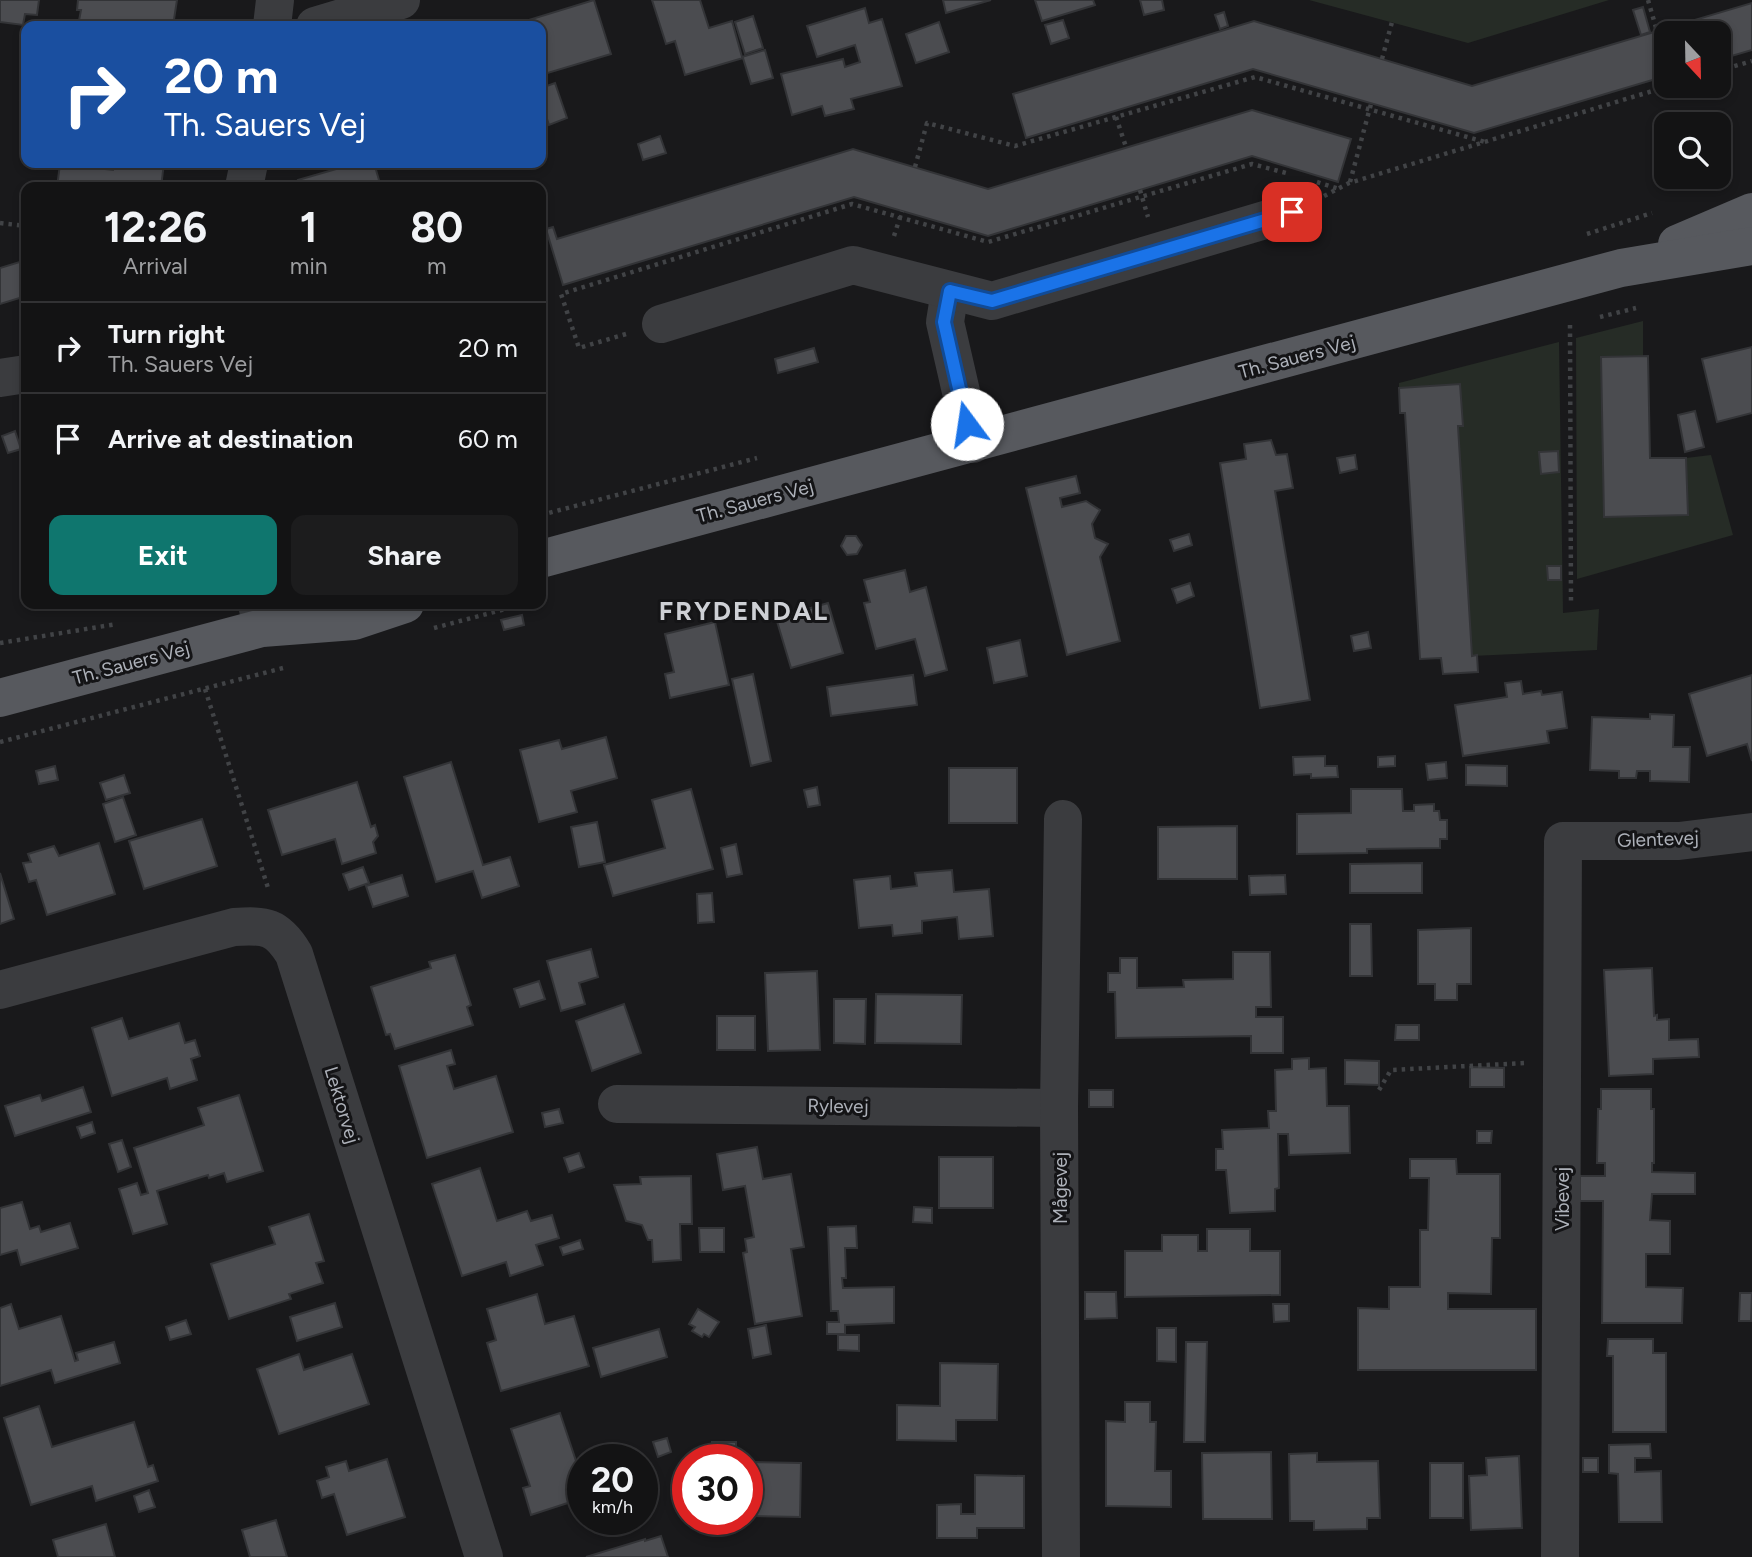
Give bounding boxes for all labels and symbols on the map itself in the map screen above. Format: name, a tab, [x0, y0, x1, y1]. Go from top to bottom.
north arrow	[1654, 21, 1731, 98]
pin	[1262, 182, 1322, 242]
street label: Th. Sauers Vej	[1236, 330, 1358, 384]
position arrow	[930, 387, 1004, 461]
street label: Th. Sauers Vej	[694, 474, 816, 528]
district label: FRYDENDAL	[659, 595, 829, 627]
street label: Th. Sauers Vej	[70, 636, 192, 690]
street label: Glentevej	[1617, 826, 1699, 852]
street label: Lektorvej	[319, 1064, 365, 1146]
street label: Rylevej	[807, 1094, 869, 1118]
street label: Mågevej	[1049, 1152, 1072, 1224]
street label: Vibevej	[1551, 1167, 1574, 1231]
speed limit sign: 30	[672, 1444, 763, 1535]

